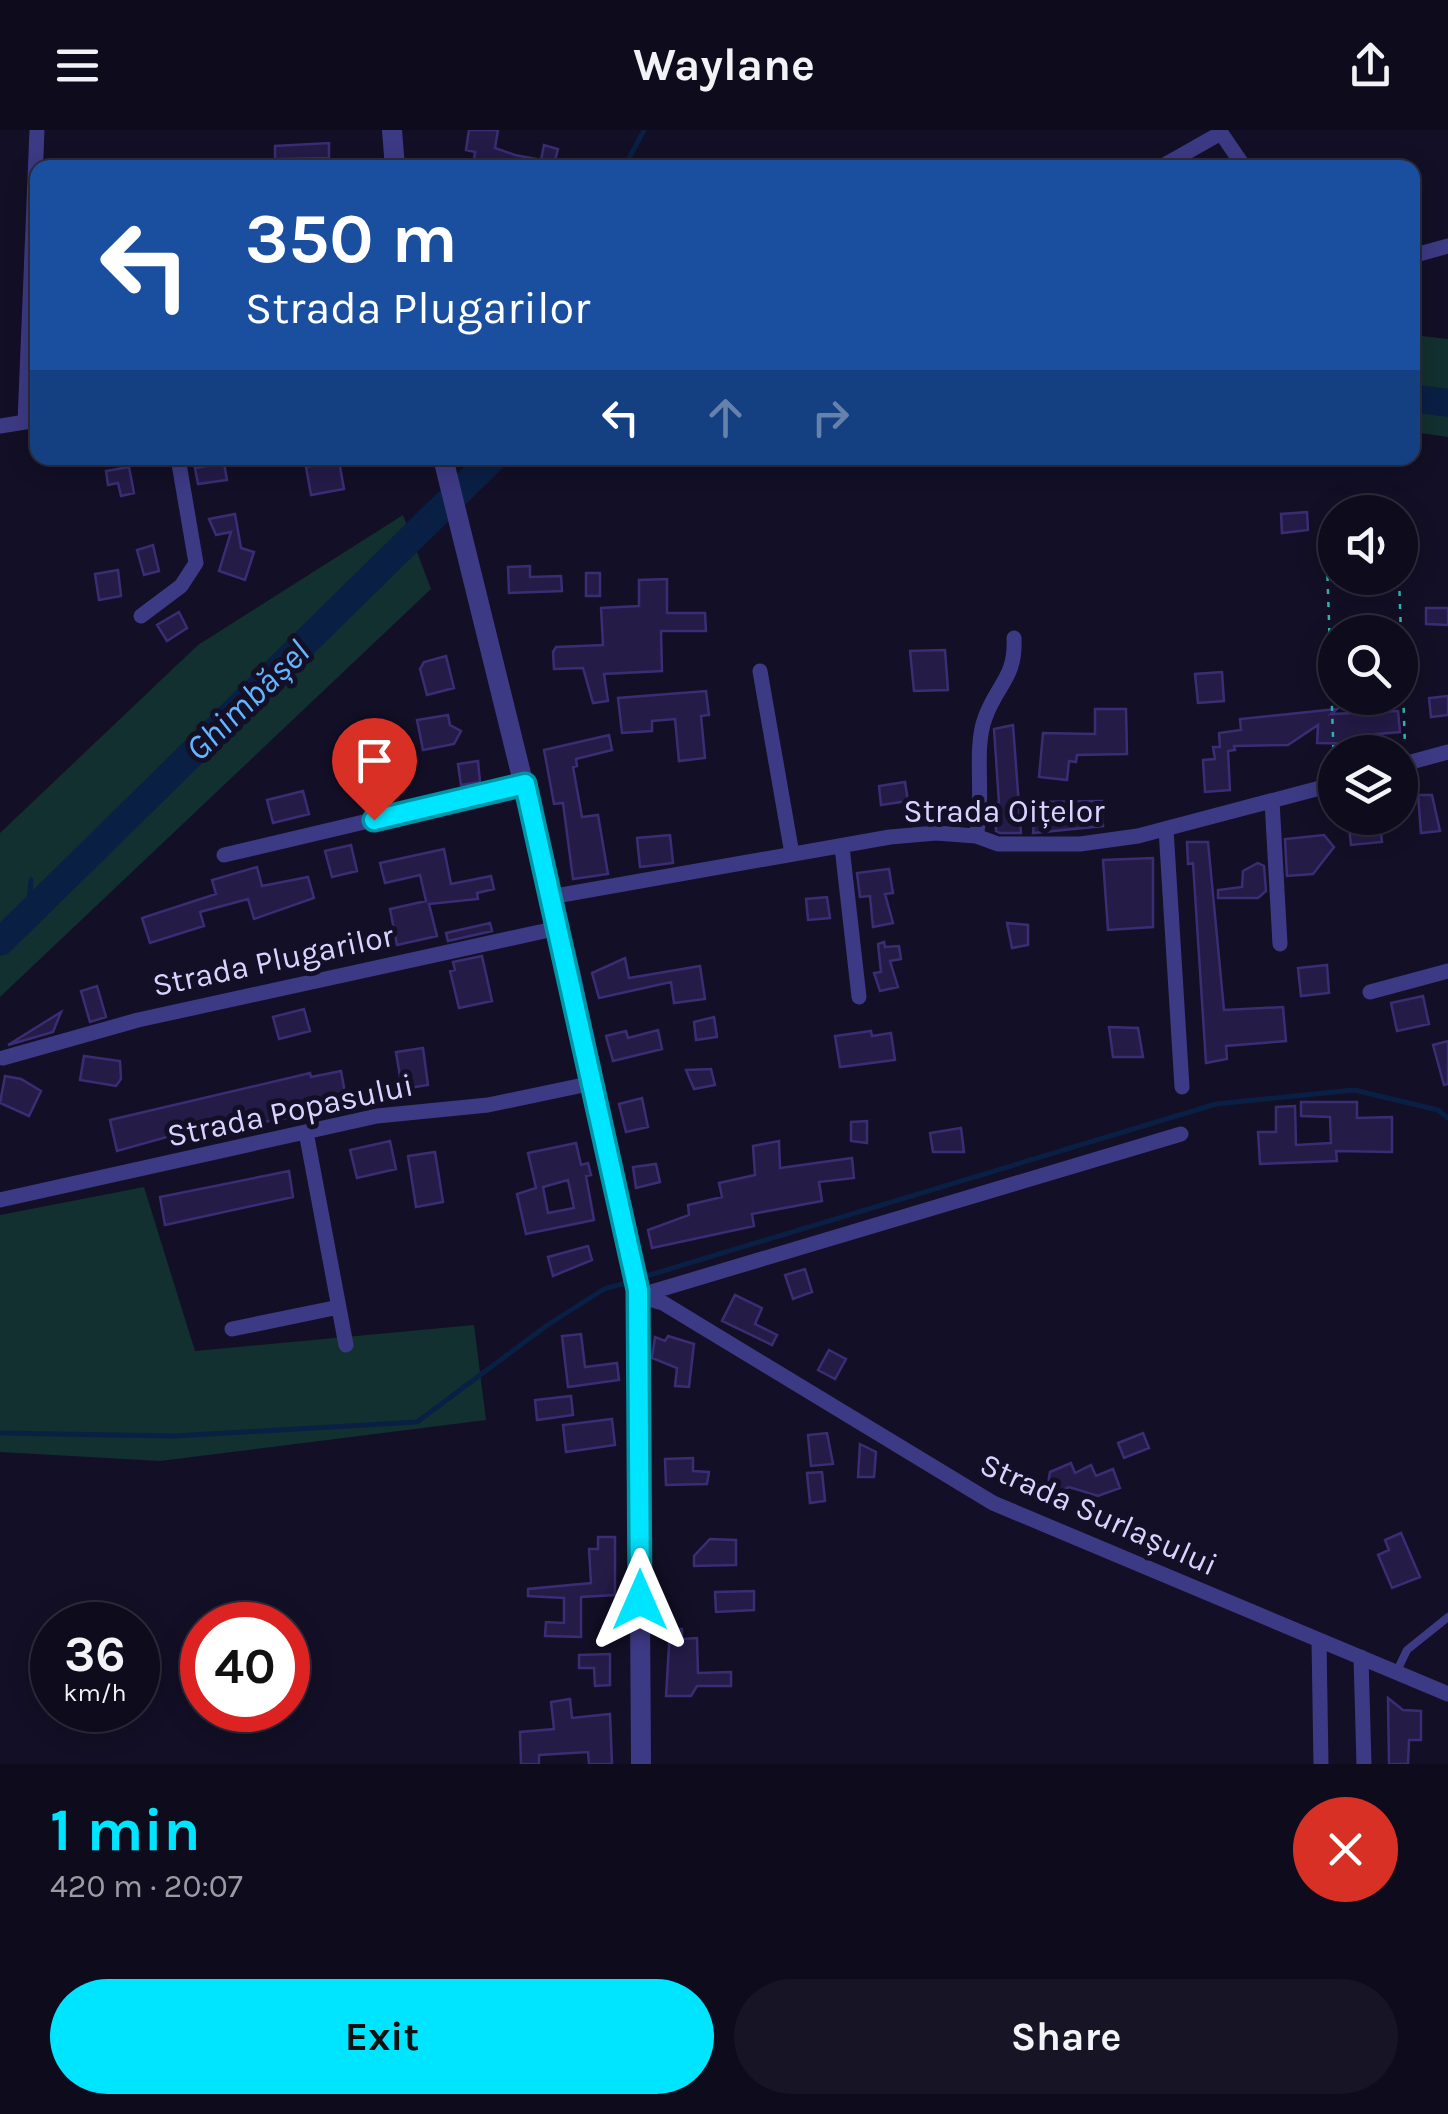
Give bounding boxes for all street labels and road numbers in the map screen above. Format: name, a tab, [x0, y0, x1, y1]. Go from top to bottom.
street label: Strada Oițelor	[903, 793, 1105, 830]
street label: Strada Plugarilor	[149, 917, 397, 1004]
street label: Strada Popasului	[164, 1066, 416, 1155]
street label: Strada Surlașului	[974, 1446, 1223, 1583]

